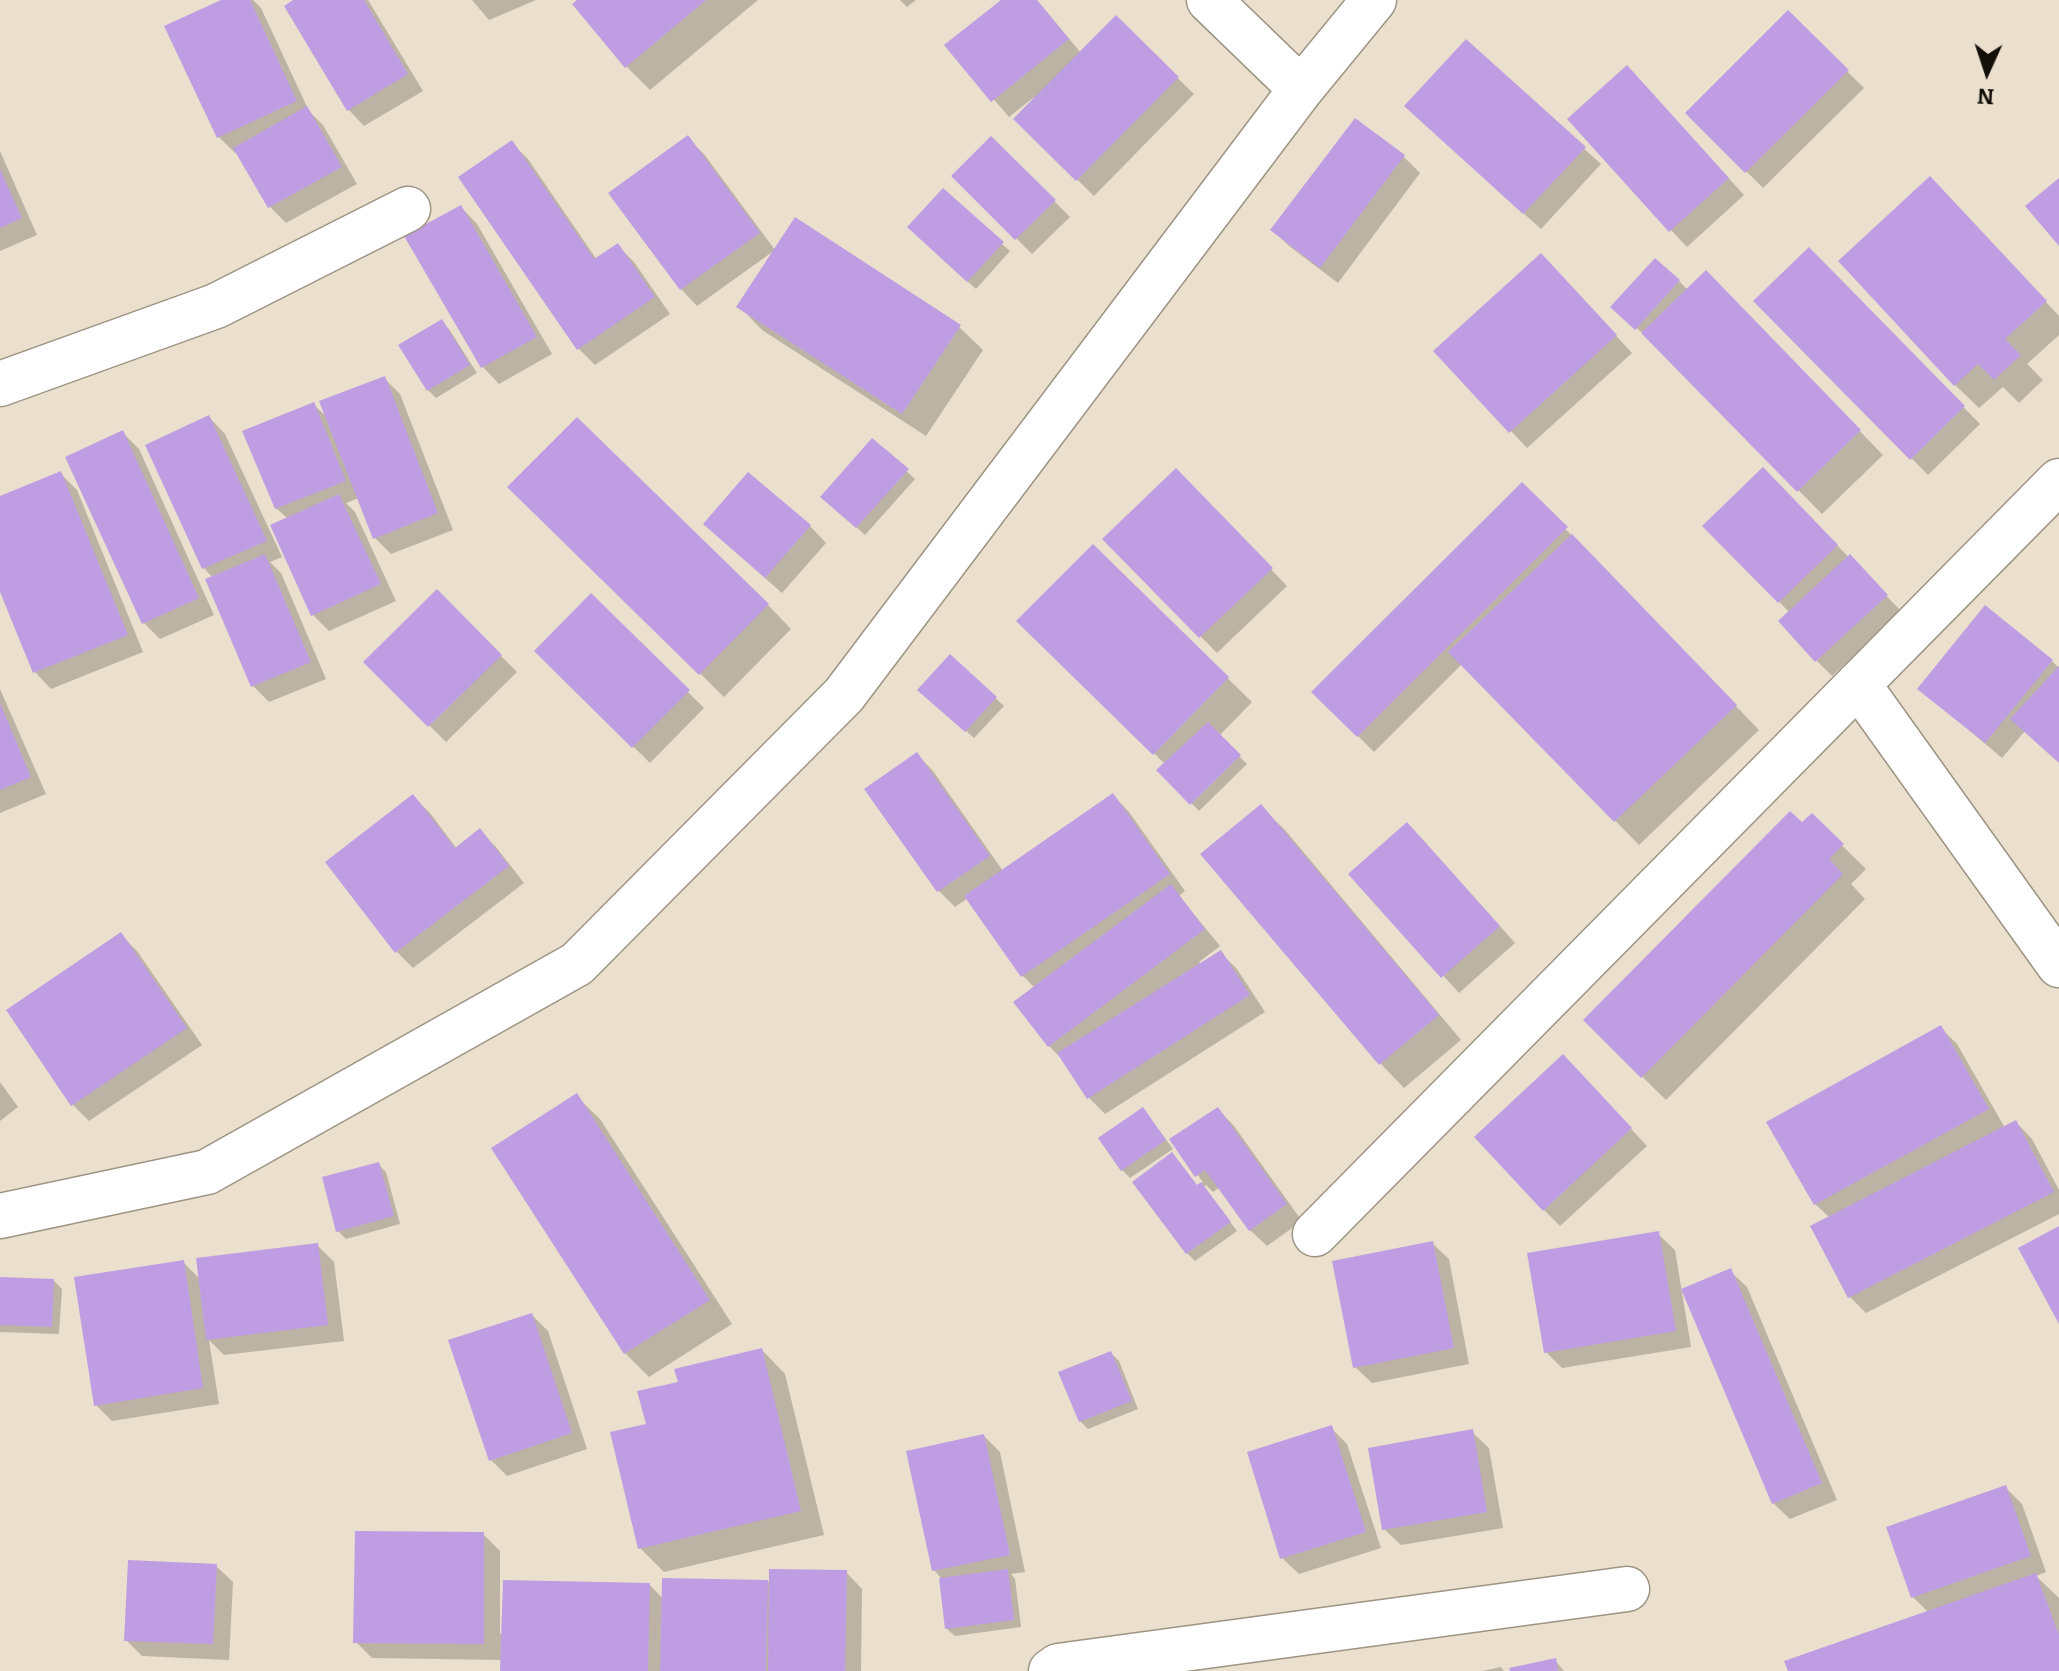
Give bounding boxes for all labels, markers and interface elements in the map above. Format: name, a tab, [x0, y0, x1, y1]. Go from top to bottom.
north arrow	[1947, 32, 2027, 112]
text: N	[1977, 83, 1995, 110]

